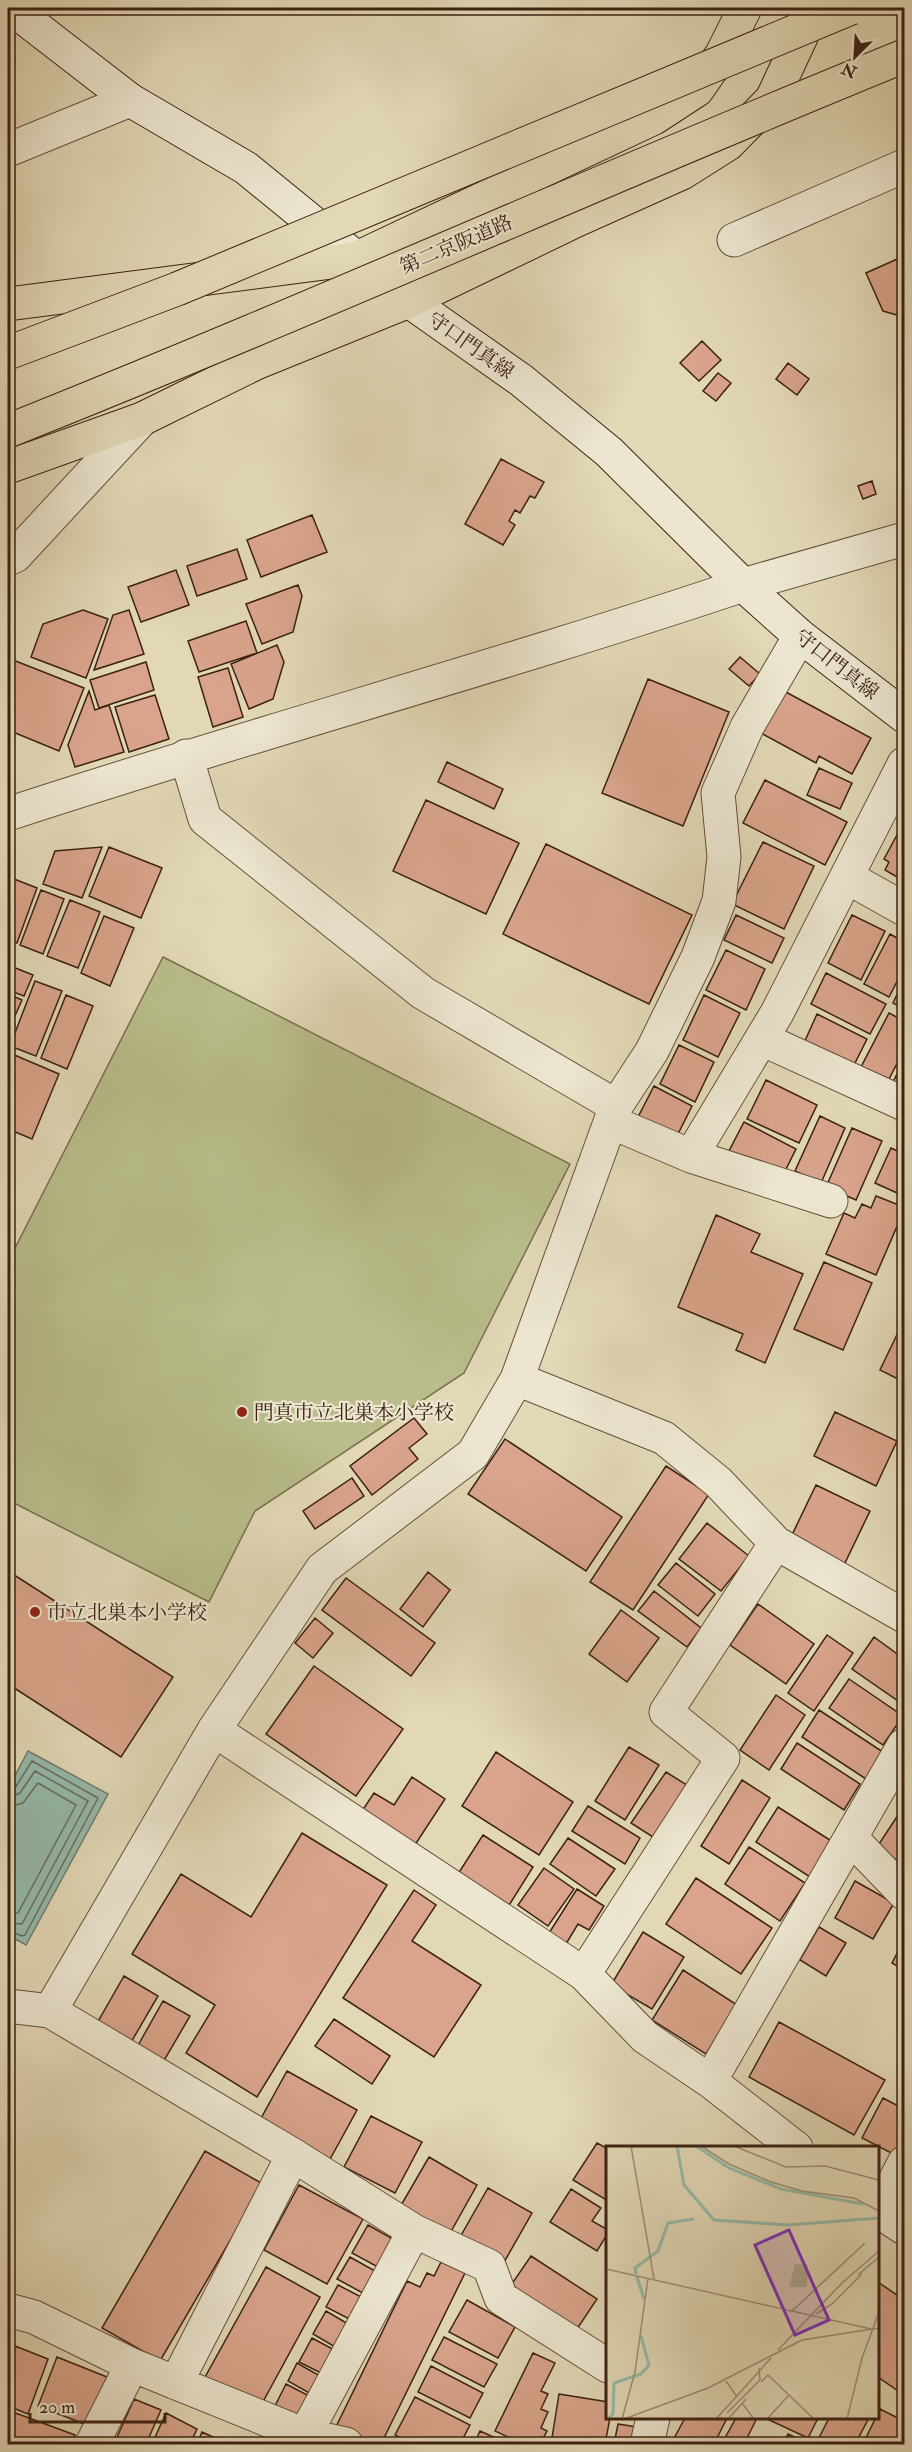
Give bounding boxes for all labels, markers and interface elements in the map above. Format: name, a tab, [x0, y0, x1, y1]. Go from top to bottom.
north arrow	[825, 27, 885, 87]
text: N	[838, 57, 861, 82]
street label: 第二京阪道路	[396, 210, 516, 279]
street label: 守口門真線	[423, 306, 519, 384]
street label: 守口門真線	[790, 624, 884, 705]
place label: 門真市立北巣本小学校	[254, 1400, 454, 1425]
marker: 門真市立北巣本小学校	[235, 1405, 249, 1419]
place label: 市立北巣本小学校	[47, 1600, 207, 1625]
marker: 市立北巣本小学校	[28, 1605, 42, 1619]
inset map	[606, 2146, 879, 2419]
scale bar	[30, 2386, 165, 2424]
text: 20 m	[39, 2396, 75, 2419]

